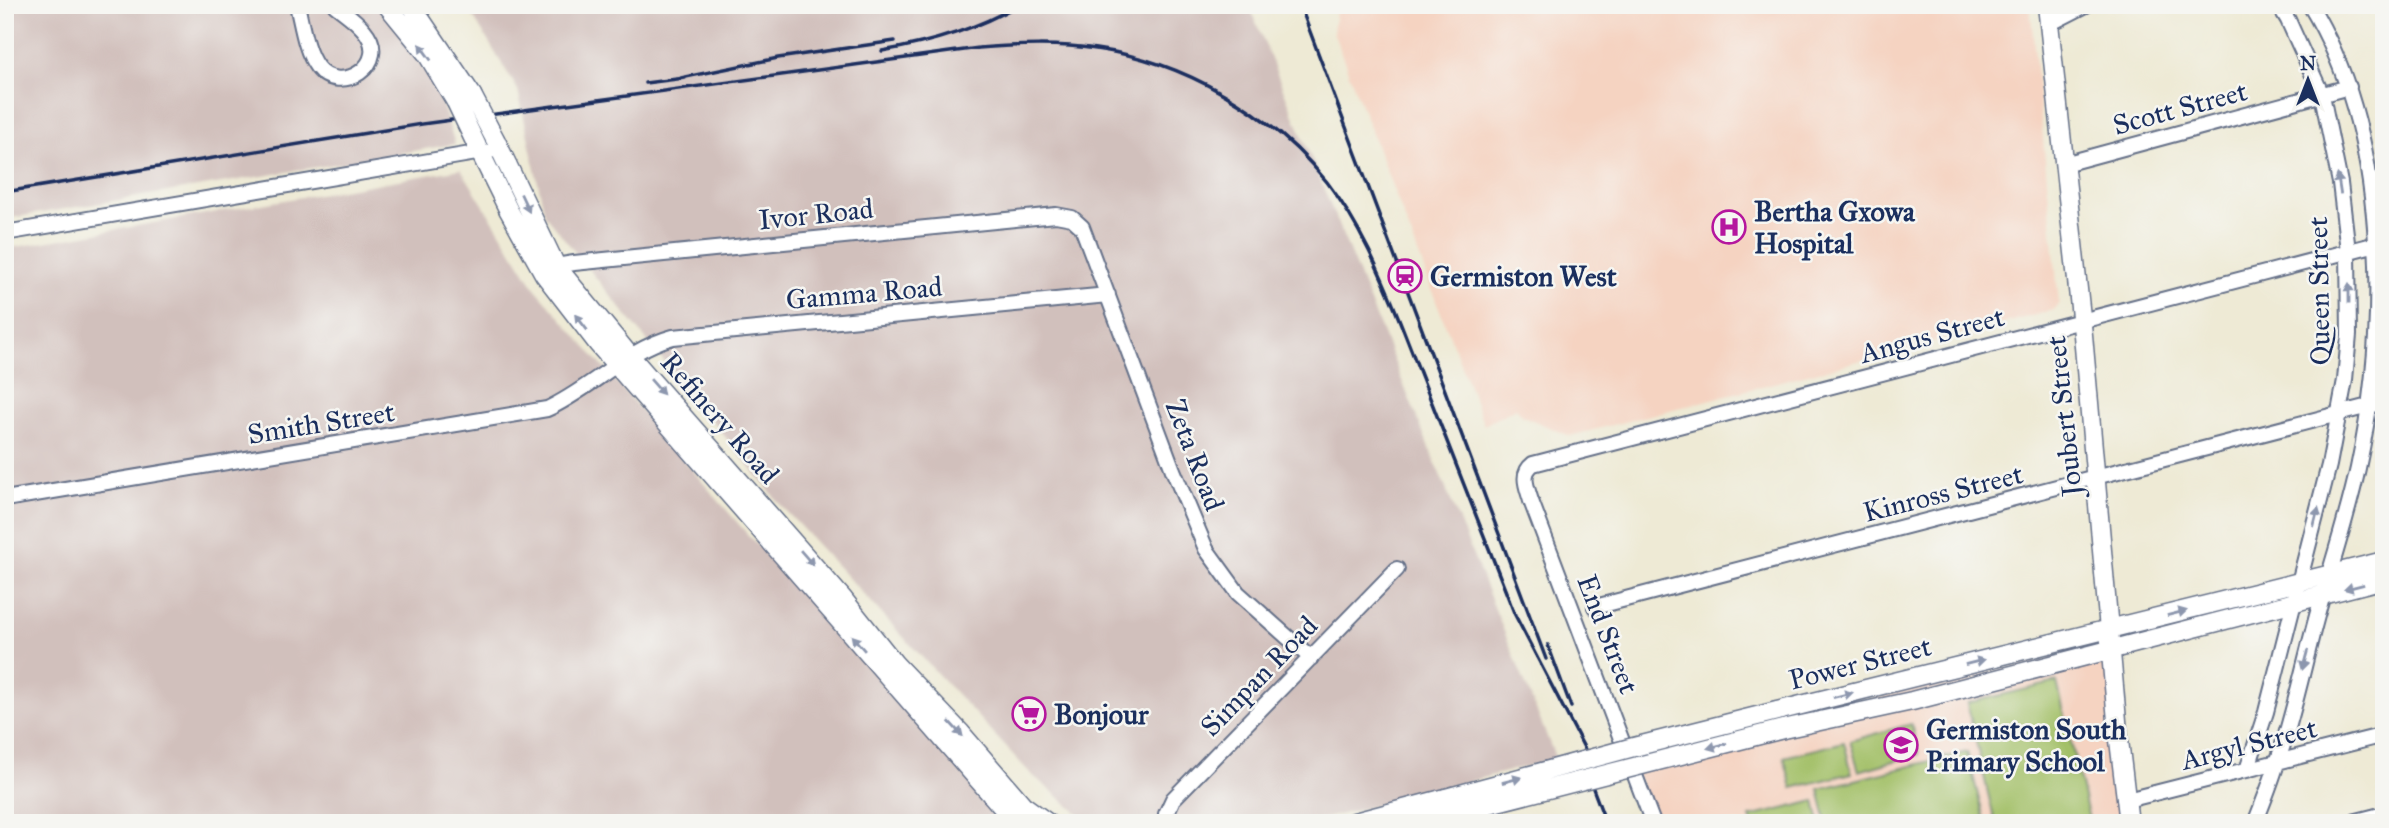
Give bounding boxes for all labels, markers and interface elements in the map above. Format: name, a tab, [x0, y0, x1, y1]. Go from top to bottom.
one-way arrow	[418, 43, 432, 61]
north arrow	[2274, 46, 2344, 116]
text: N	[2300, 52, 2316, 75]
street label: Scott Street	[2109, 73, 2251, 143]
one-way arrow	[2333, 173, 2344, 195]
street label: Ivor Road	[757, 191, 875, 237]
one-way arrow	[519, 193, 531, 213]
place label: Bertha Gxowa Hospital	[1754, 194, 1916, 261]
hospital icon: Bertha Gxowa Hospital	[1710, 208, 1748, 246]
street label: Queen Street	[2300, 216, 2338, 366]
station icon: Germiston West	[1386, 257, 1424, 295]
place label: Germiston West	[1430, 259, 1617, 294]
street label: Gamma Road	[784, 269, 944, 317]
one-way arrow	[2343, 281, 2355, 303]
street label: Angus Street	[1855, 299, 2008, 371]
one-way arrow	[574, 314, 589, 332]
street label: Joubert Street	[2038, 334, 2090, 501]
street label: Refinery Road	[653, 345, 787, 491]
one-way arrow	[649, 378, 664, 395]
street label: Smith Street	[245, 394, 397, 452]
street label: Zeta Road	[1158, 394, 1232, 516]
street label: Kinross Street	[1859, 456, 2027, 530]
one-way arrow	[2311, 506, 2322, 528]
one-way arrow	[799, 549, 814, 566]
street label: End Street	[1569, 569, 1647, 699]
one-way arrow	[2343, 582, 2365, 593]
one-way arrow	[2166, 607, 2188, 618]
street label: Simpan Road	[1193, 608, 1325, 744]
street label: Power Street	[1785, 628, 1935, 698]
one-way arrow	[851, 634, 866, 651]
one-way arrow	[2300, 650, 2310, 671]
one-way arrow	[1964, 656, 1986, 667]
one-way arrow	[1832, 689, 1854, 700]
supermarket icon: Bonjour	[1010, 695, 1048, 733]
place label: Bonjour	[1054, 697, 1149, 732]
street label: Argyl Street	[2177, 710, 2321, 778]
place label: Germiston South Primary School	[1926, 712, 2127, 779]
one-way arrow	[948, 720, 964, 737]
school or university icon: Germiston South Primary School	[1882, 726, 1920, 764]
one-way arrow	[1706, 741, 1728, 752]
one-way arrow	[1501, 774, 1523, 785]

